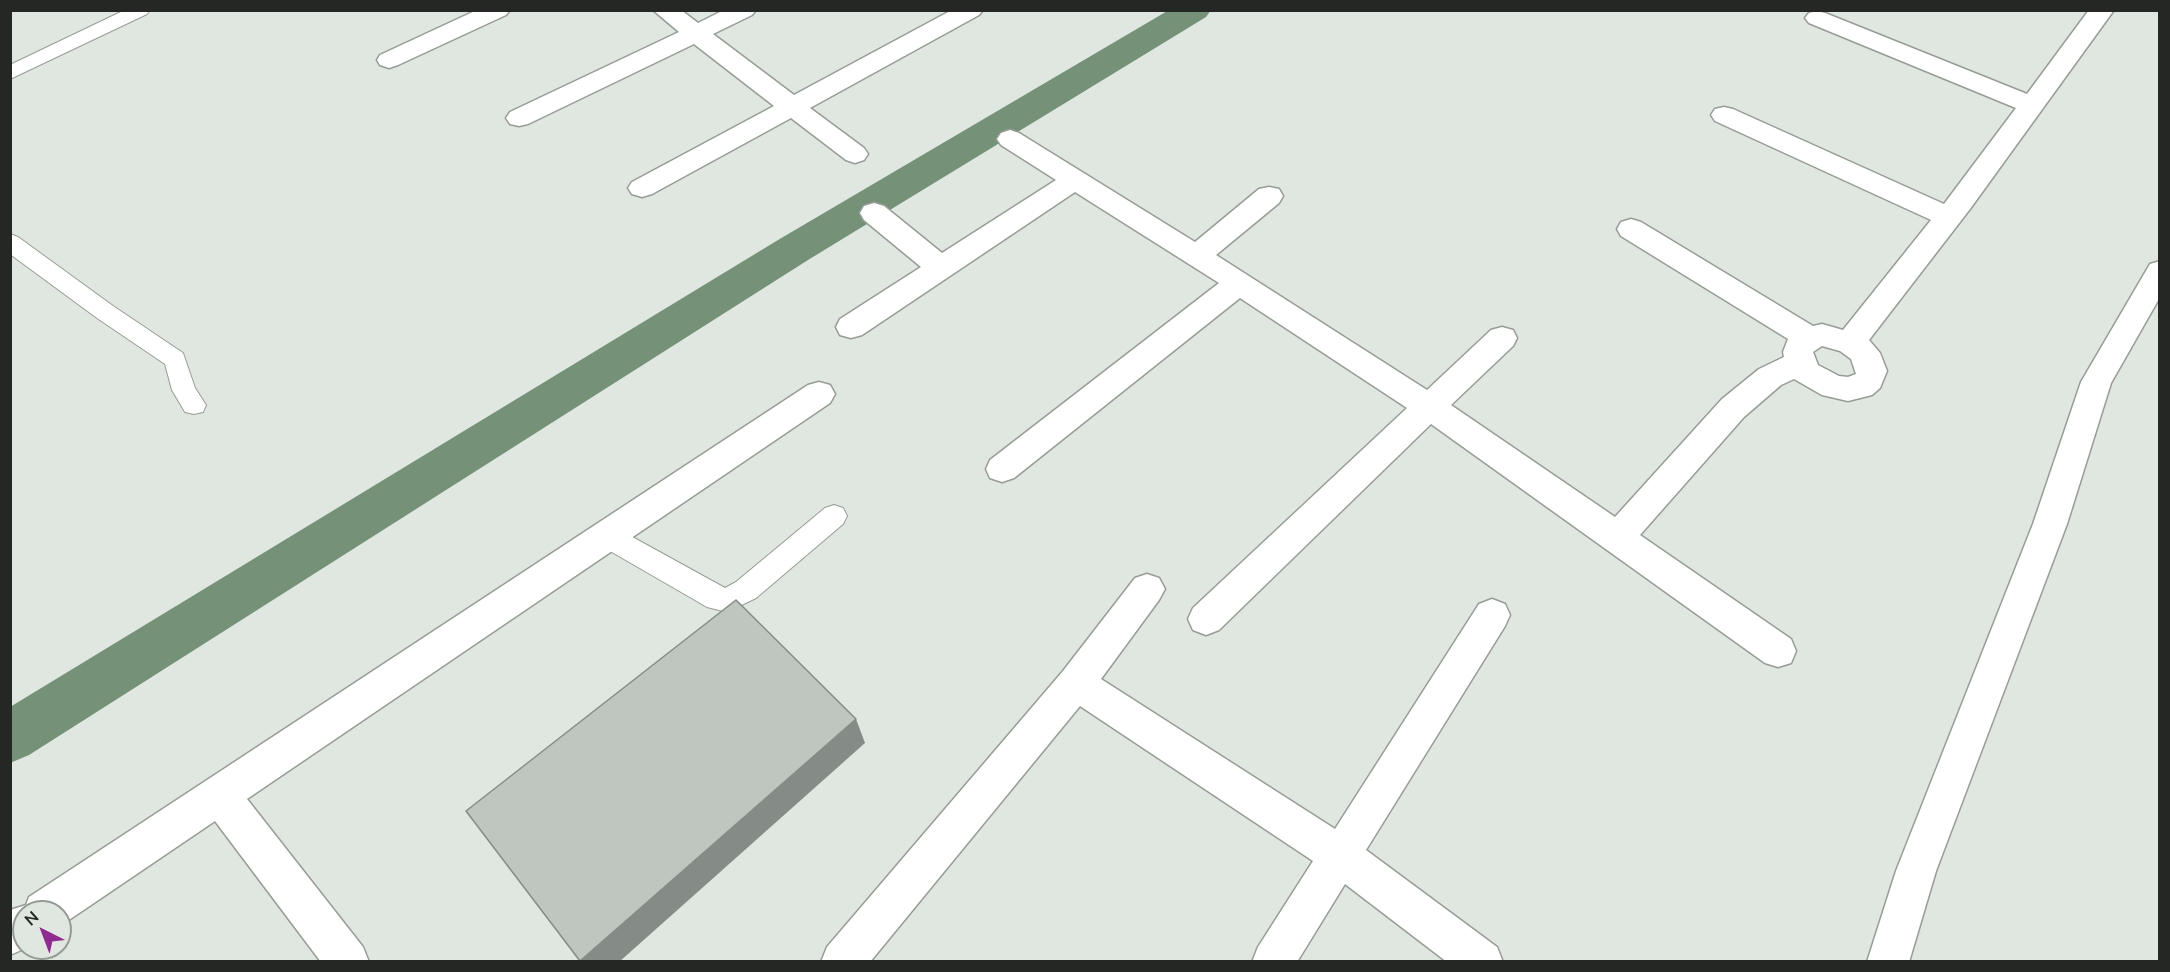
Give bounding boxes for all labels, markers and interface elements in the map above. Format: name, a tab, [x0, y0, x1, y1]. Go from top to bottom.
north arrow	[12, 900, 72, 960]
text: N	[20, 907, 42, 930]

